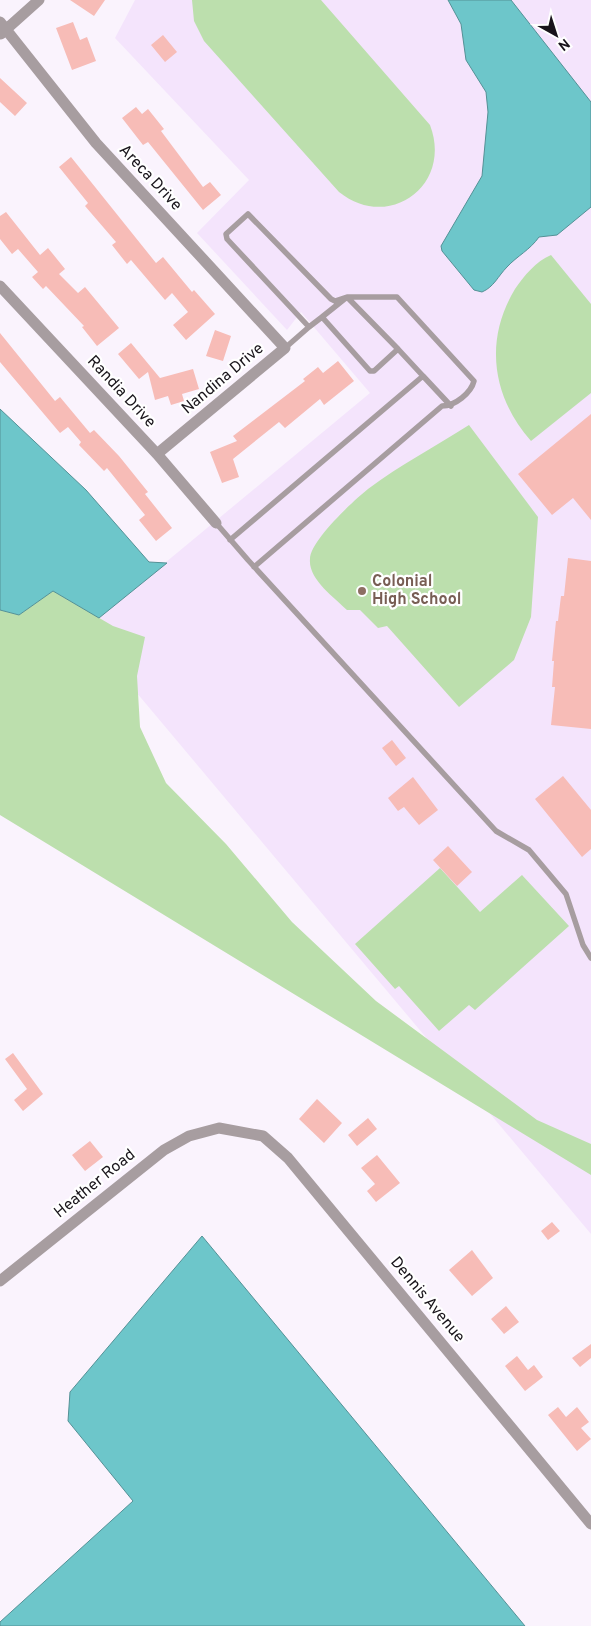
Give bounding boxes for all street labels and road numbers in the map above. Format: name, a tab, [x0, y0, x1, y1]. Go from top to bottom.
street label: Areca Drive	[114, 141, 186, 215]
street label: Nandina Drive	[178, 339, 268, 419]
street label: Randia Drive	[82, 352, 160, 432]
street label: Heather Road	[50, 1145, 140, 1223]
street label: Dennis Avenue	[385, 1253, 469, 1347]

